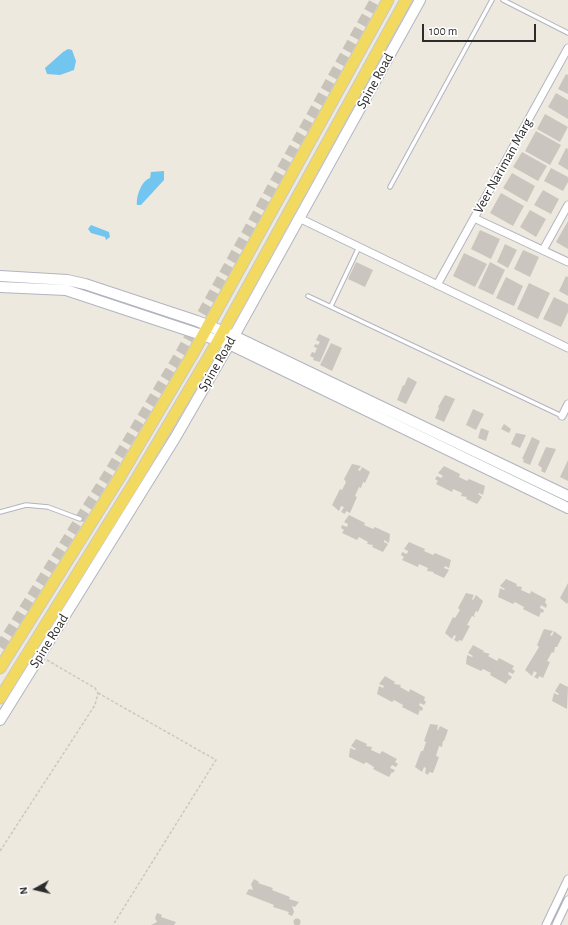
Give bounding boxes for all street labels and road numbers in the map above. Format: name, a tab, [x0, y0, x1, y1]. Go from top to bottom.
street label: Spine Road	[353, 50, 397, 112]
street label: Veer Nariman Marg	[470, 115, 536, 217]
street label: Spine Road	[194, 333, 240, 395]
street label: Spine Road	[26, 611, 72, 671]

